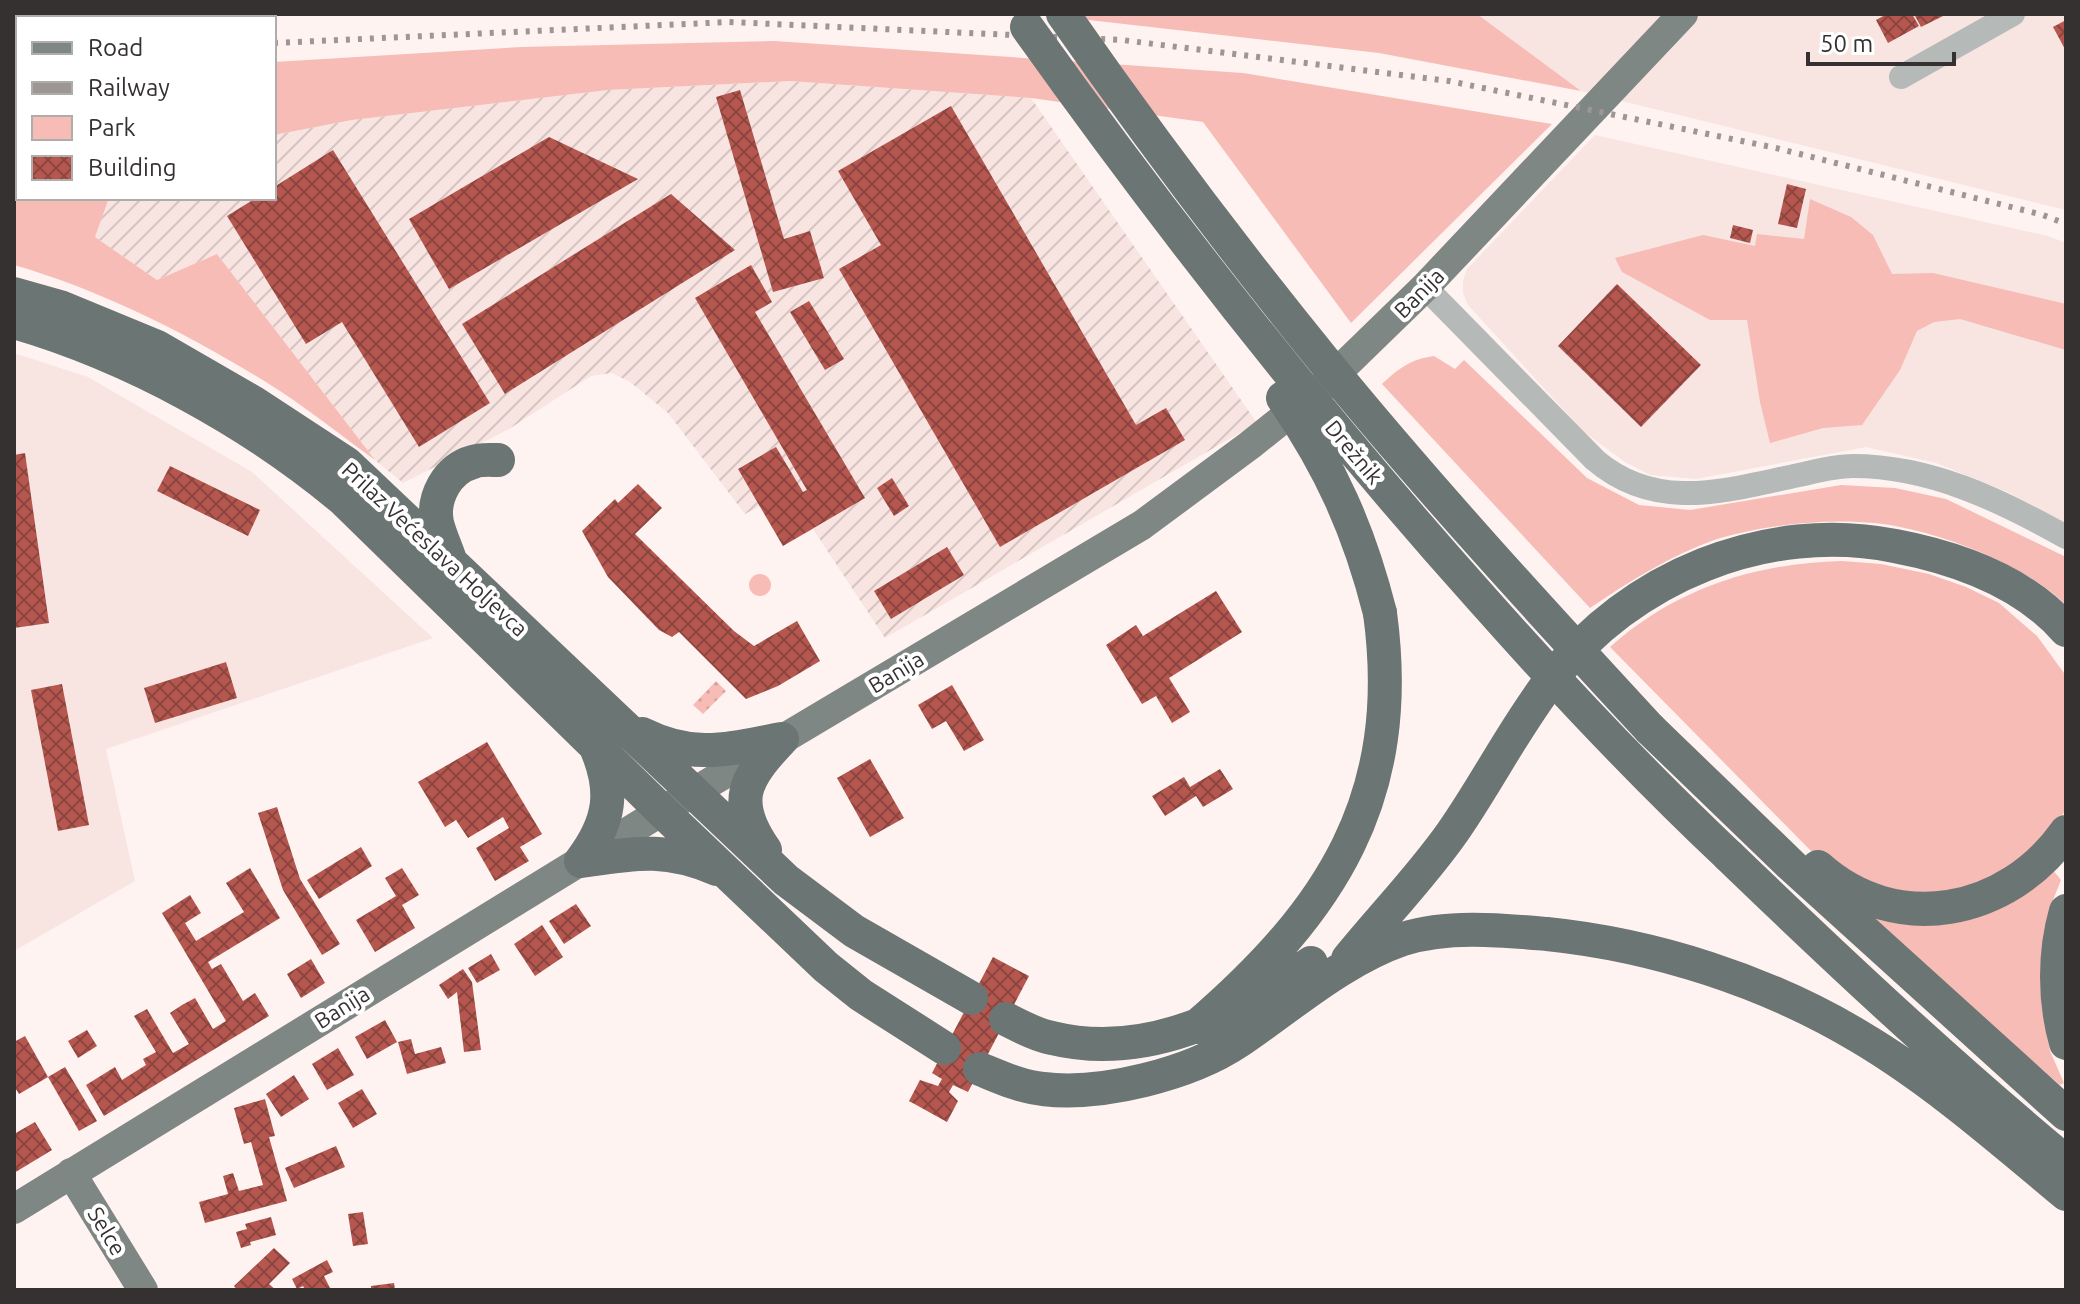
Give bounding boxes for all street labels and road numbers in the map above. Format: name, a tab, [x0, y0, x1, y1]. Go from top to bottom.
street label: Banija	[1389, 263, 1449, 323]
street label: Drežnik	[1321, 415, 1388, 488]
street label: Prilaz Većeslava Holjevca	[338, 456, 533, 641]
street label: Banija	[864, 645, 928, 698]
street label: Banija	[310, 980, 374, 1033]
street label: Selce	[83, 1202, 131, 1259]

